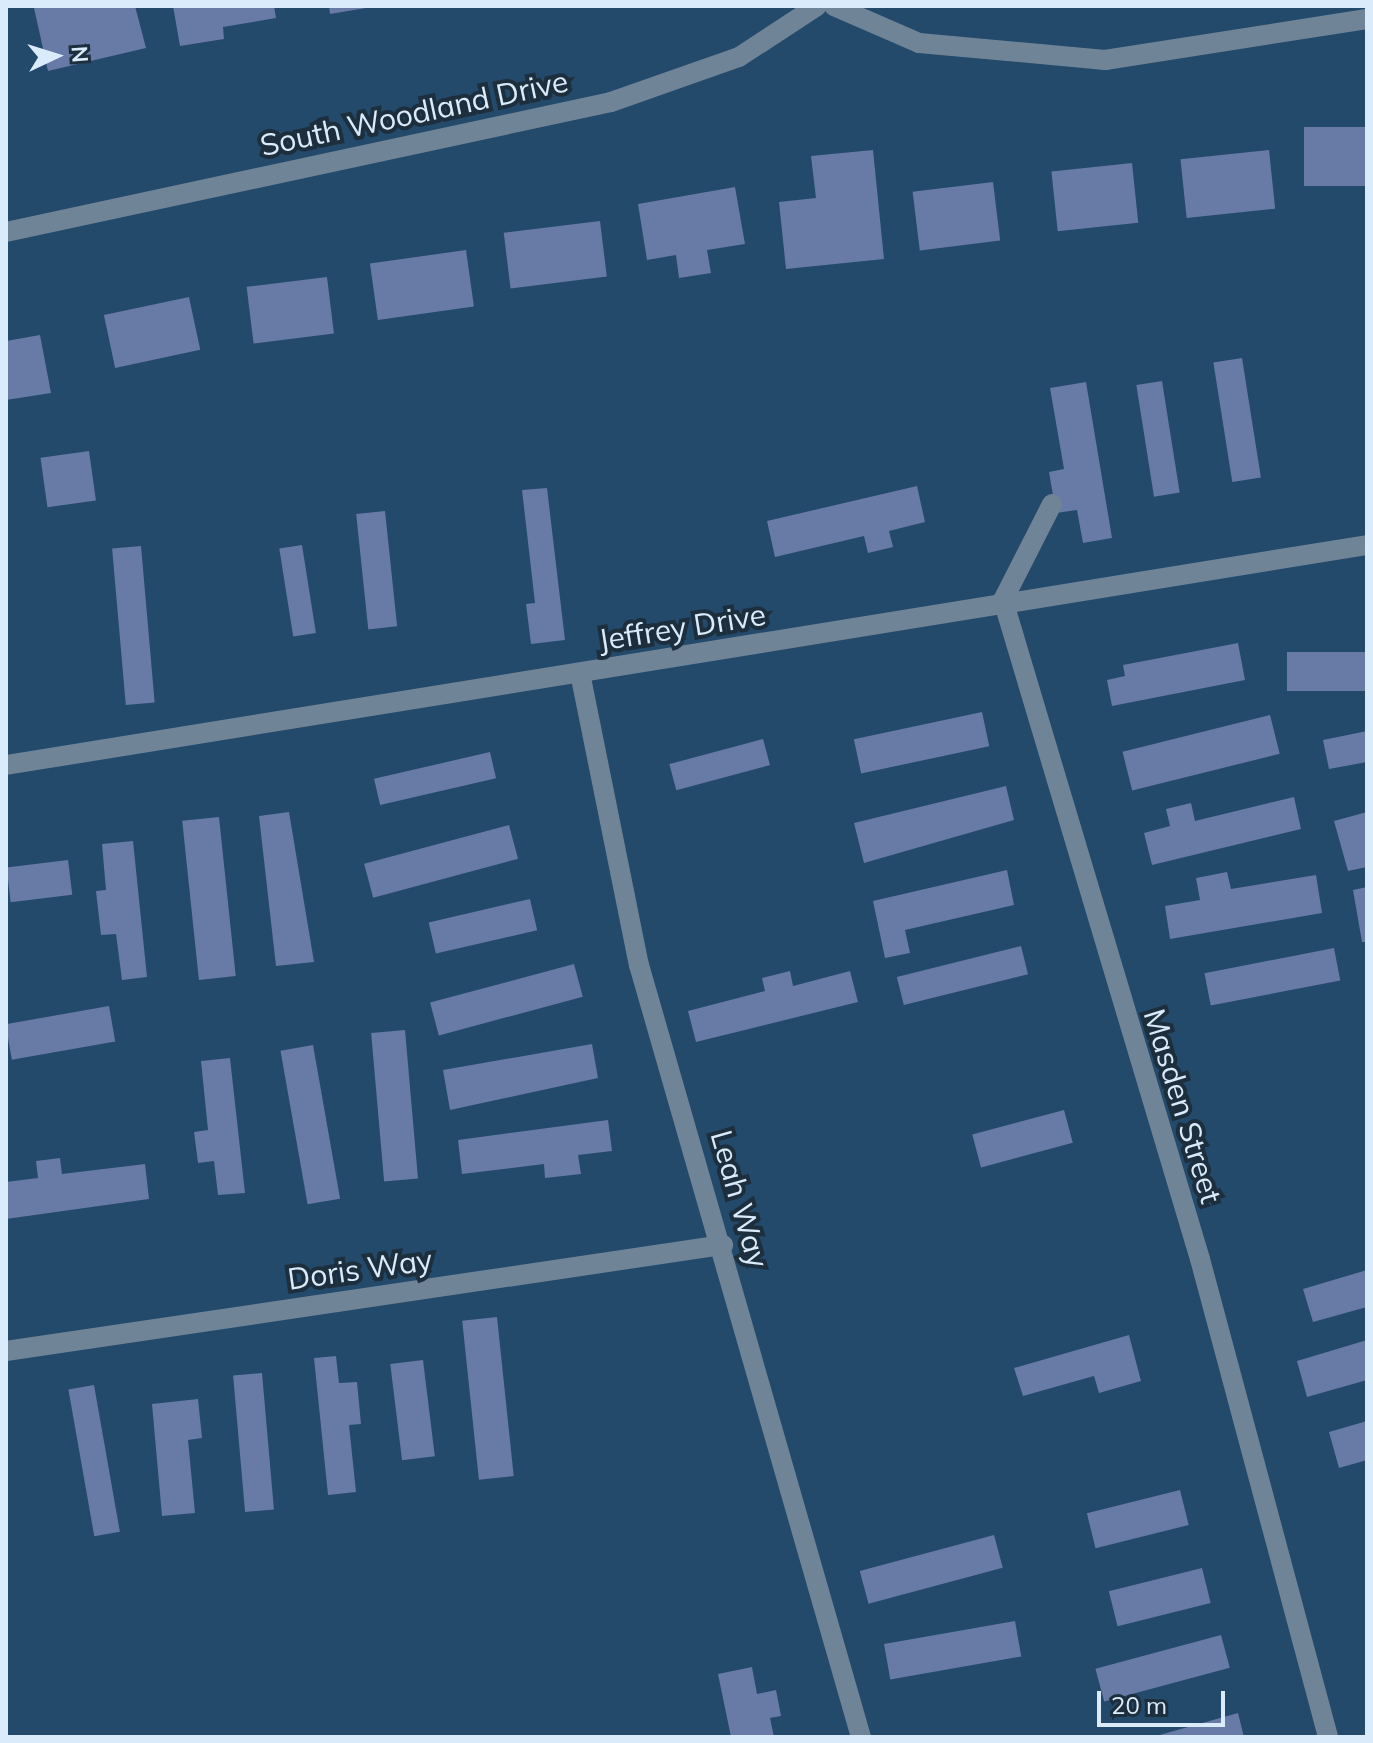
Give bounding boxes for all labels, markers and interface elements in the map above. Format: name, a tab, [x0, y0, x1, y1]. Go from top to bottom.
north arrow	[16, 16, 96, 96]
text: N	[65, 45, 94, 64]
street label: South Woodland Drive	[257, 63, 571, 163]
street label: Jeffrey Drive	[596, 596, 768, 658]
street label: Masden Street	[1136, 1004, 1230, 1208]
street label: Leah Way	[703, 1126, 777, 1272]
street label: Doris Way	[285, 1241, 435, 1297]
scale bar	[1101, 1675, 1229, 1725]
text: 20 m	[1111, 1690, 1167, 1720]

